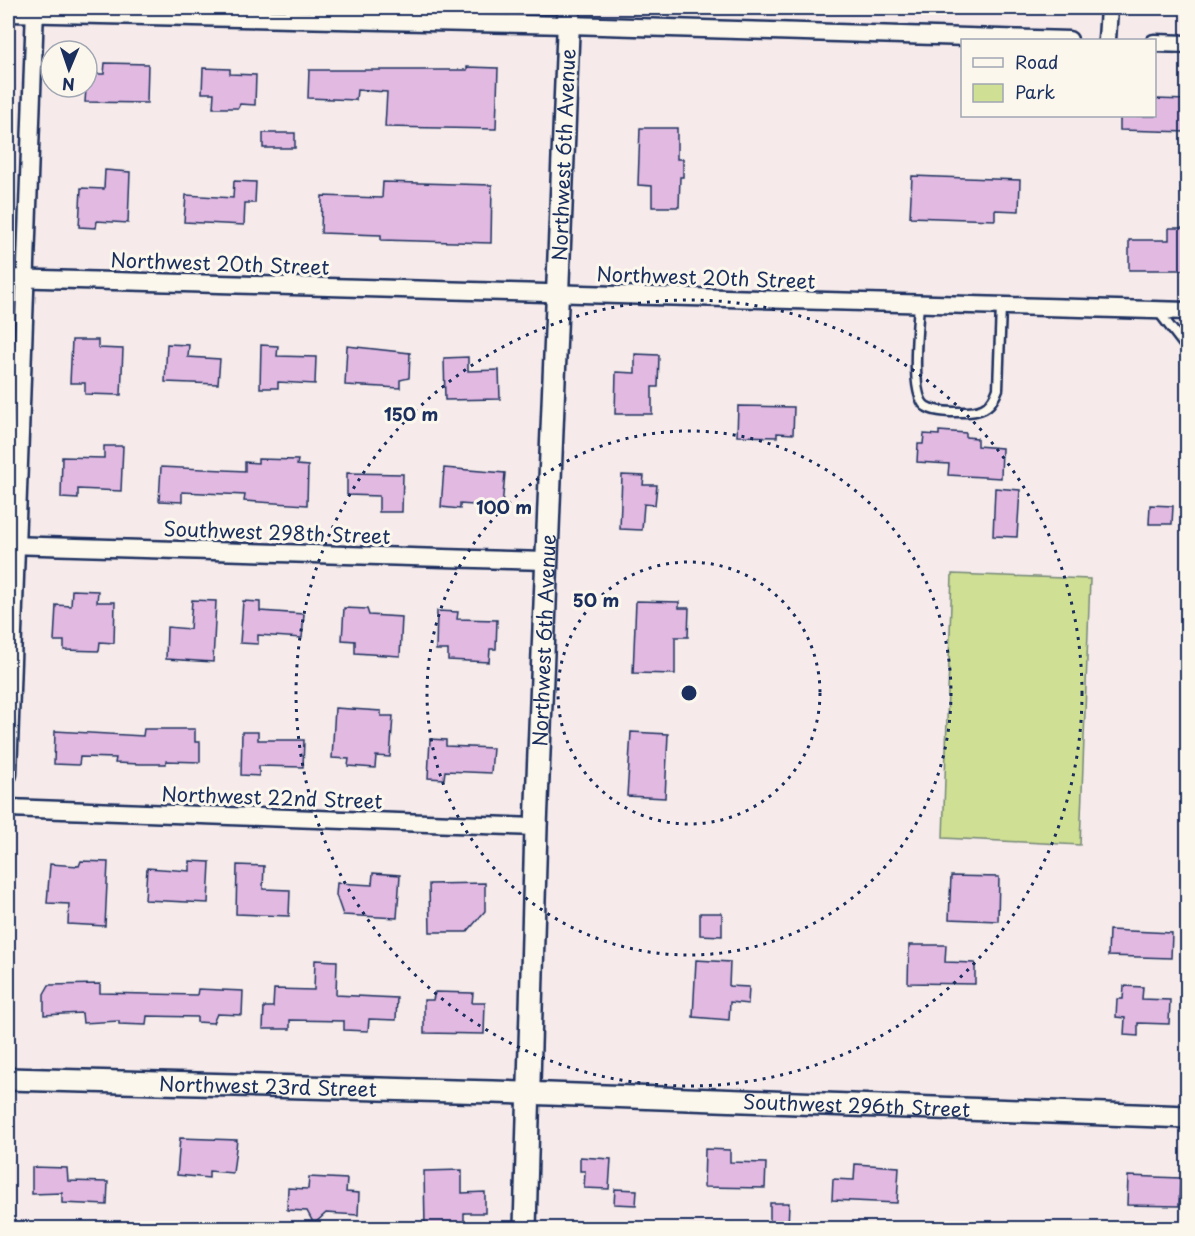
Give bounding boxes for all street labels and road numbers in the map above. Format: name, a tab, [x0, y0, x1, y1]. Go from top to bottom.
street label: Northwest 6th Avenue	[544, 48, 582, 261]
street label: Northwest 20th Street	[110, 244, 330, 282]
street label: Northwest 20th Street	[596, 258, 816, 296]
street label: Southwest 298th Street	[163, 513, 391, 551]
street label: Northwest 6th Avenue	[524, 533, 563, 747]
street label: Northwest 22nd Street	[161, 778, 383, 816]
street label: Northwest 23rd Street	[159, 1068, 377, 1104]
street label: Southwest 296th Street	[742, 1086, 971, 1124]

